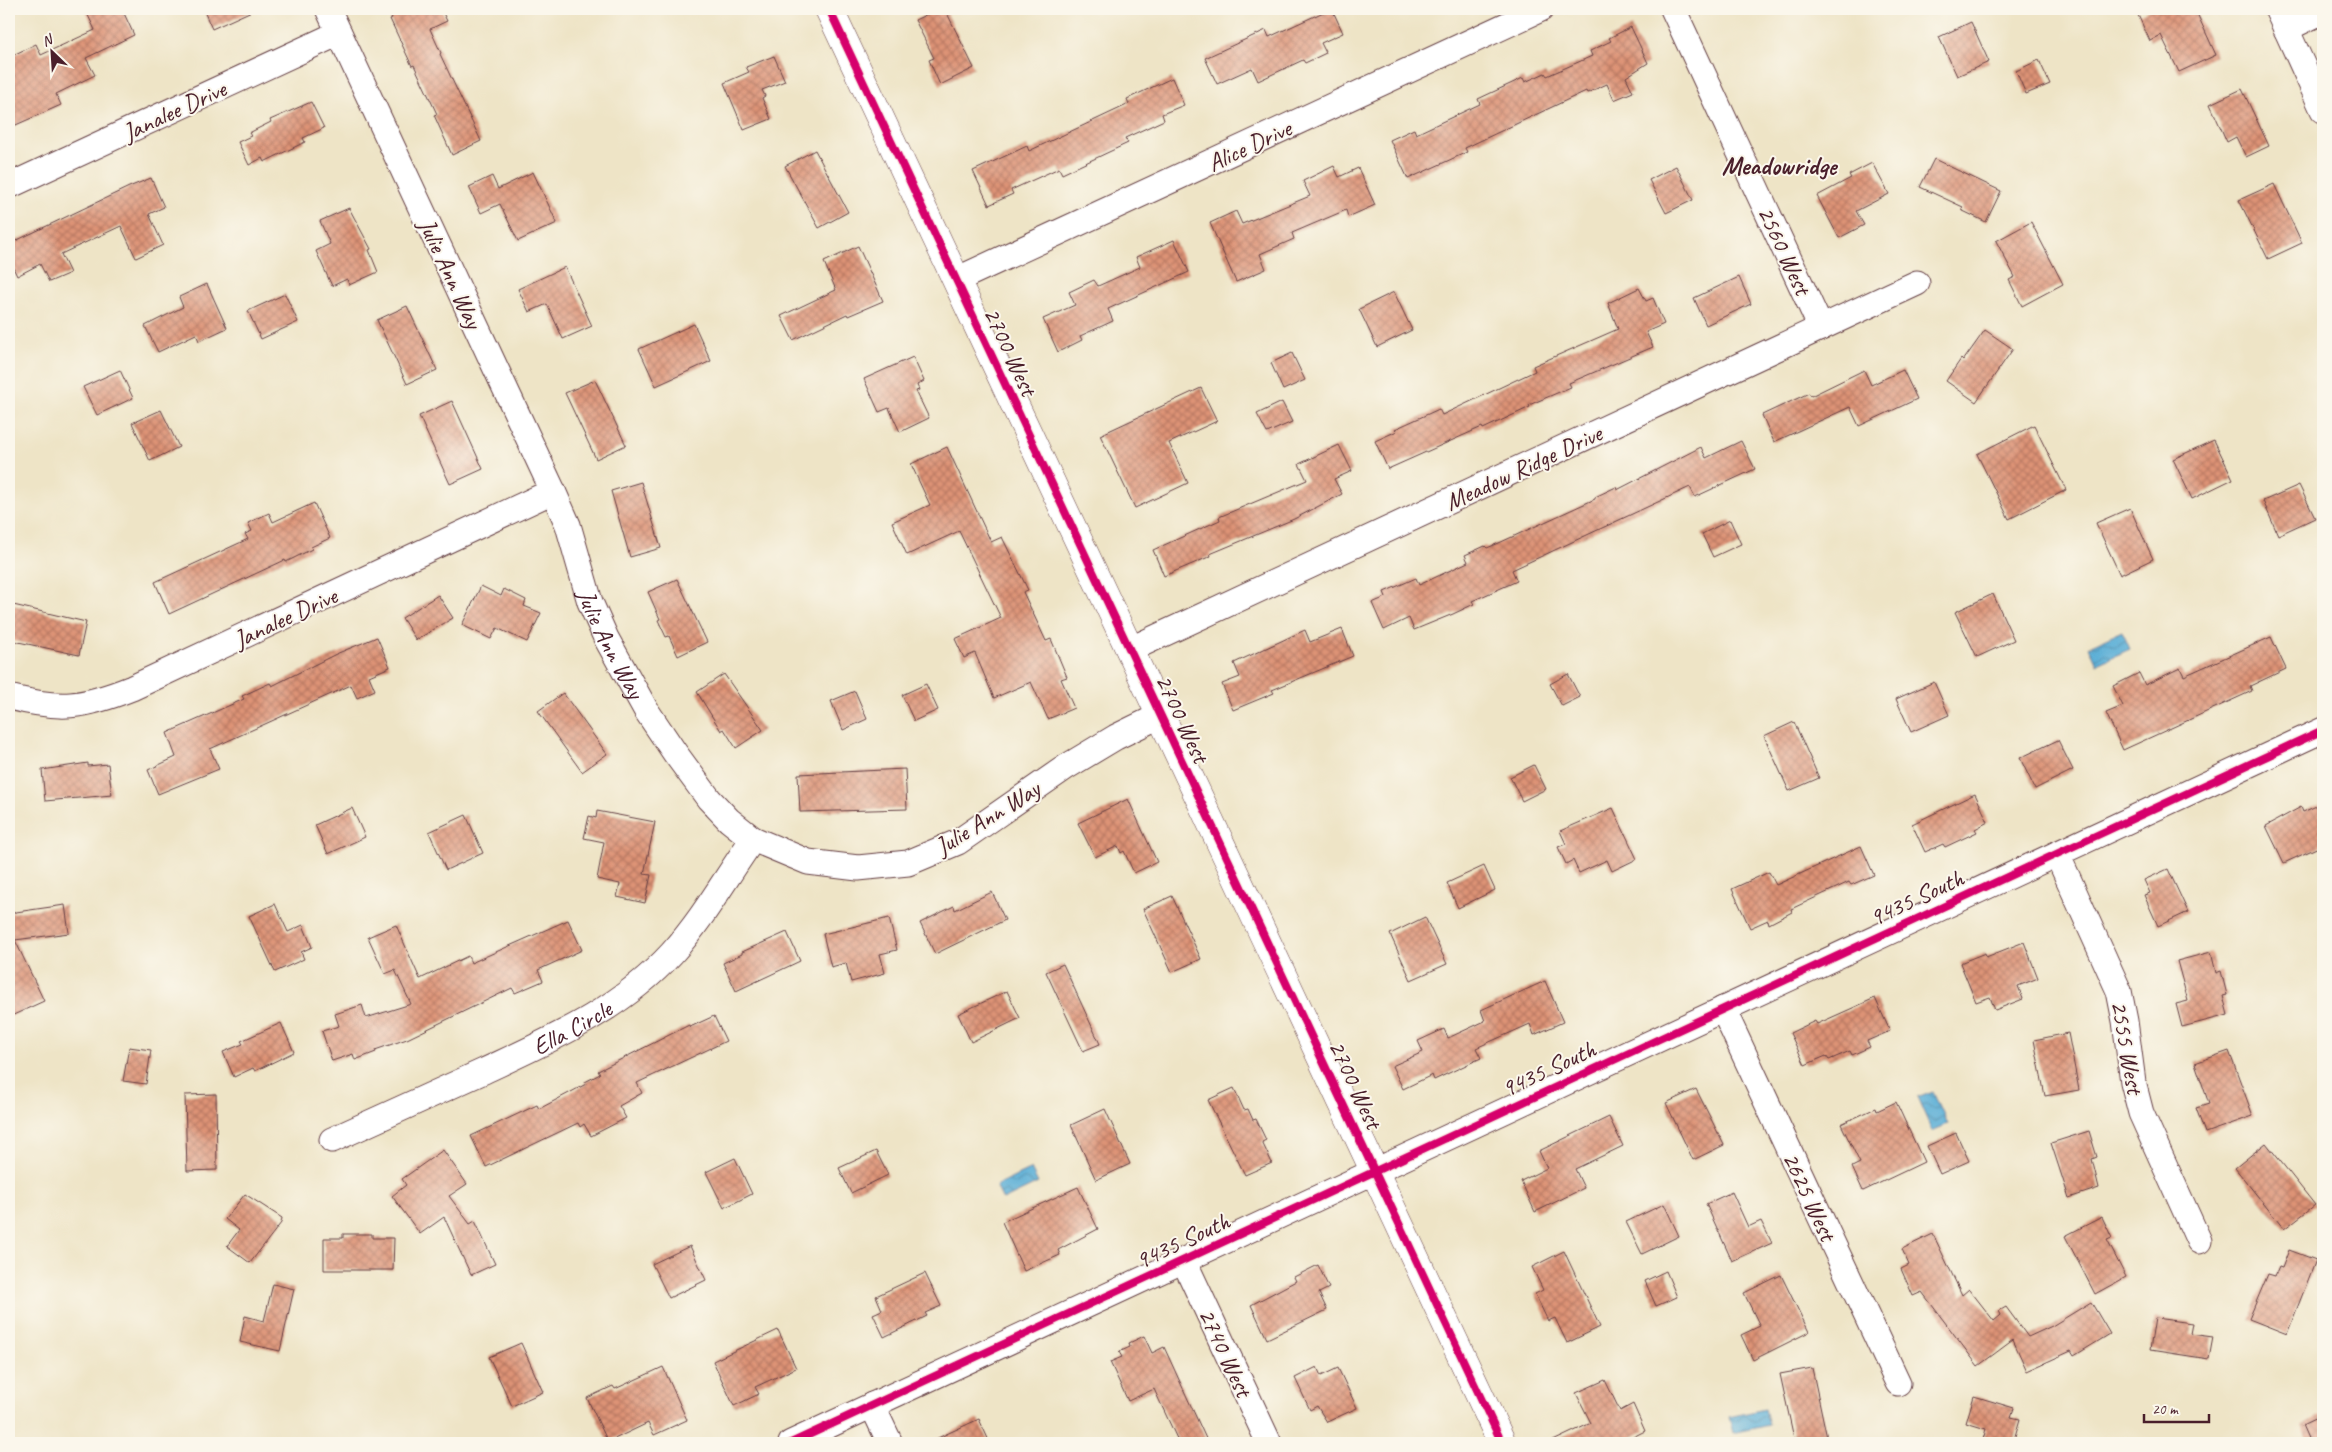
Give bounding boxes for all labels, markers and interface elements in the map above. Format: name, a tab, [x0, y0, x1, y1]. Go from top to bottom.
north arrow	[28, 28, 78, 78]
text: N	[39, 30, 56, 50]
street label: Janalee Drive	[117, 72, 233, 149]
street label: Alice Drive	[1202, 112, 1298, 179]
district label: Meadowridge	[1722, 149, 1839, 182]
street label: 2560 West	[1750, 201, 1820, 302]
street label: Julie Ann Way	[410, 212, 491, 336]
street label: 2700 West	[976, 302, 1046, 403]
street label: Meadow Ridge Drive	[1440, 417, 1609, 518]
street label: Janalee Drive	[228, 579, 344, 656]
street label: Julie Ann Way	[570, 585, 653, 706]
street label: 2700 West	[1148, 669, 1218, 770]
street label: Julie Ann Way	[928, 772, 1048, 863]
street label: 9435 South	[1864, 861, 1970, 934]
street label: Ella Circle	[527, 993, 620, 1063]
street label: 2555 West	[2103, 998, 2151, 1099]
street label: 9435 South	[1496, 1032, 1602, 1105]
street label: 2700 West	[1321, 1035, 1391, 1136]
street label: 2625 West	[1775, 1147, 1845, 1248]
street label: 9435 South	[1130, 1204, 1236, 1277]
street label: 2740 West	[1191, 1303, 1261, 1404]
scale bar	[2144, 1392, 2210, 1424]
text: 20 m	[2152, 1400, 2179, 1419]

